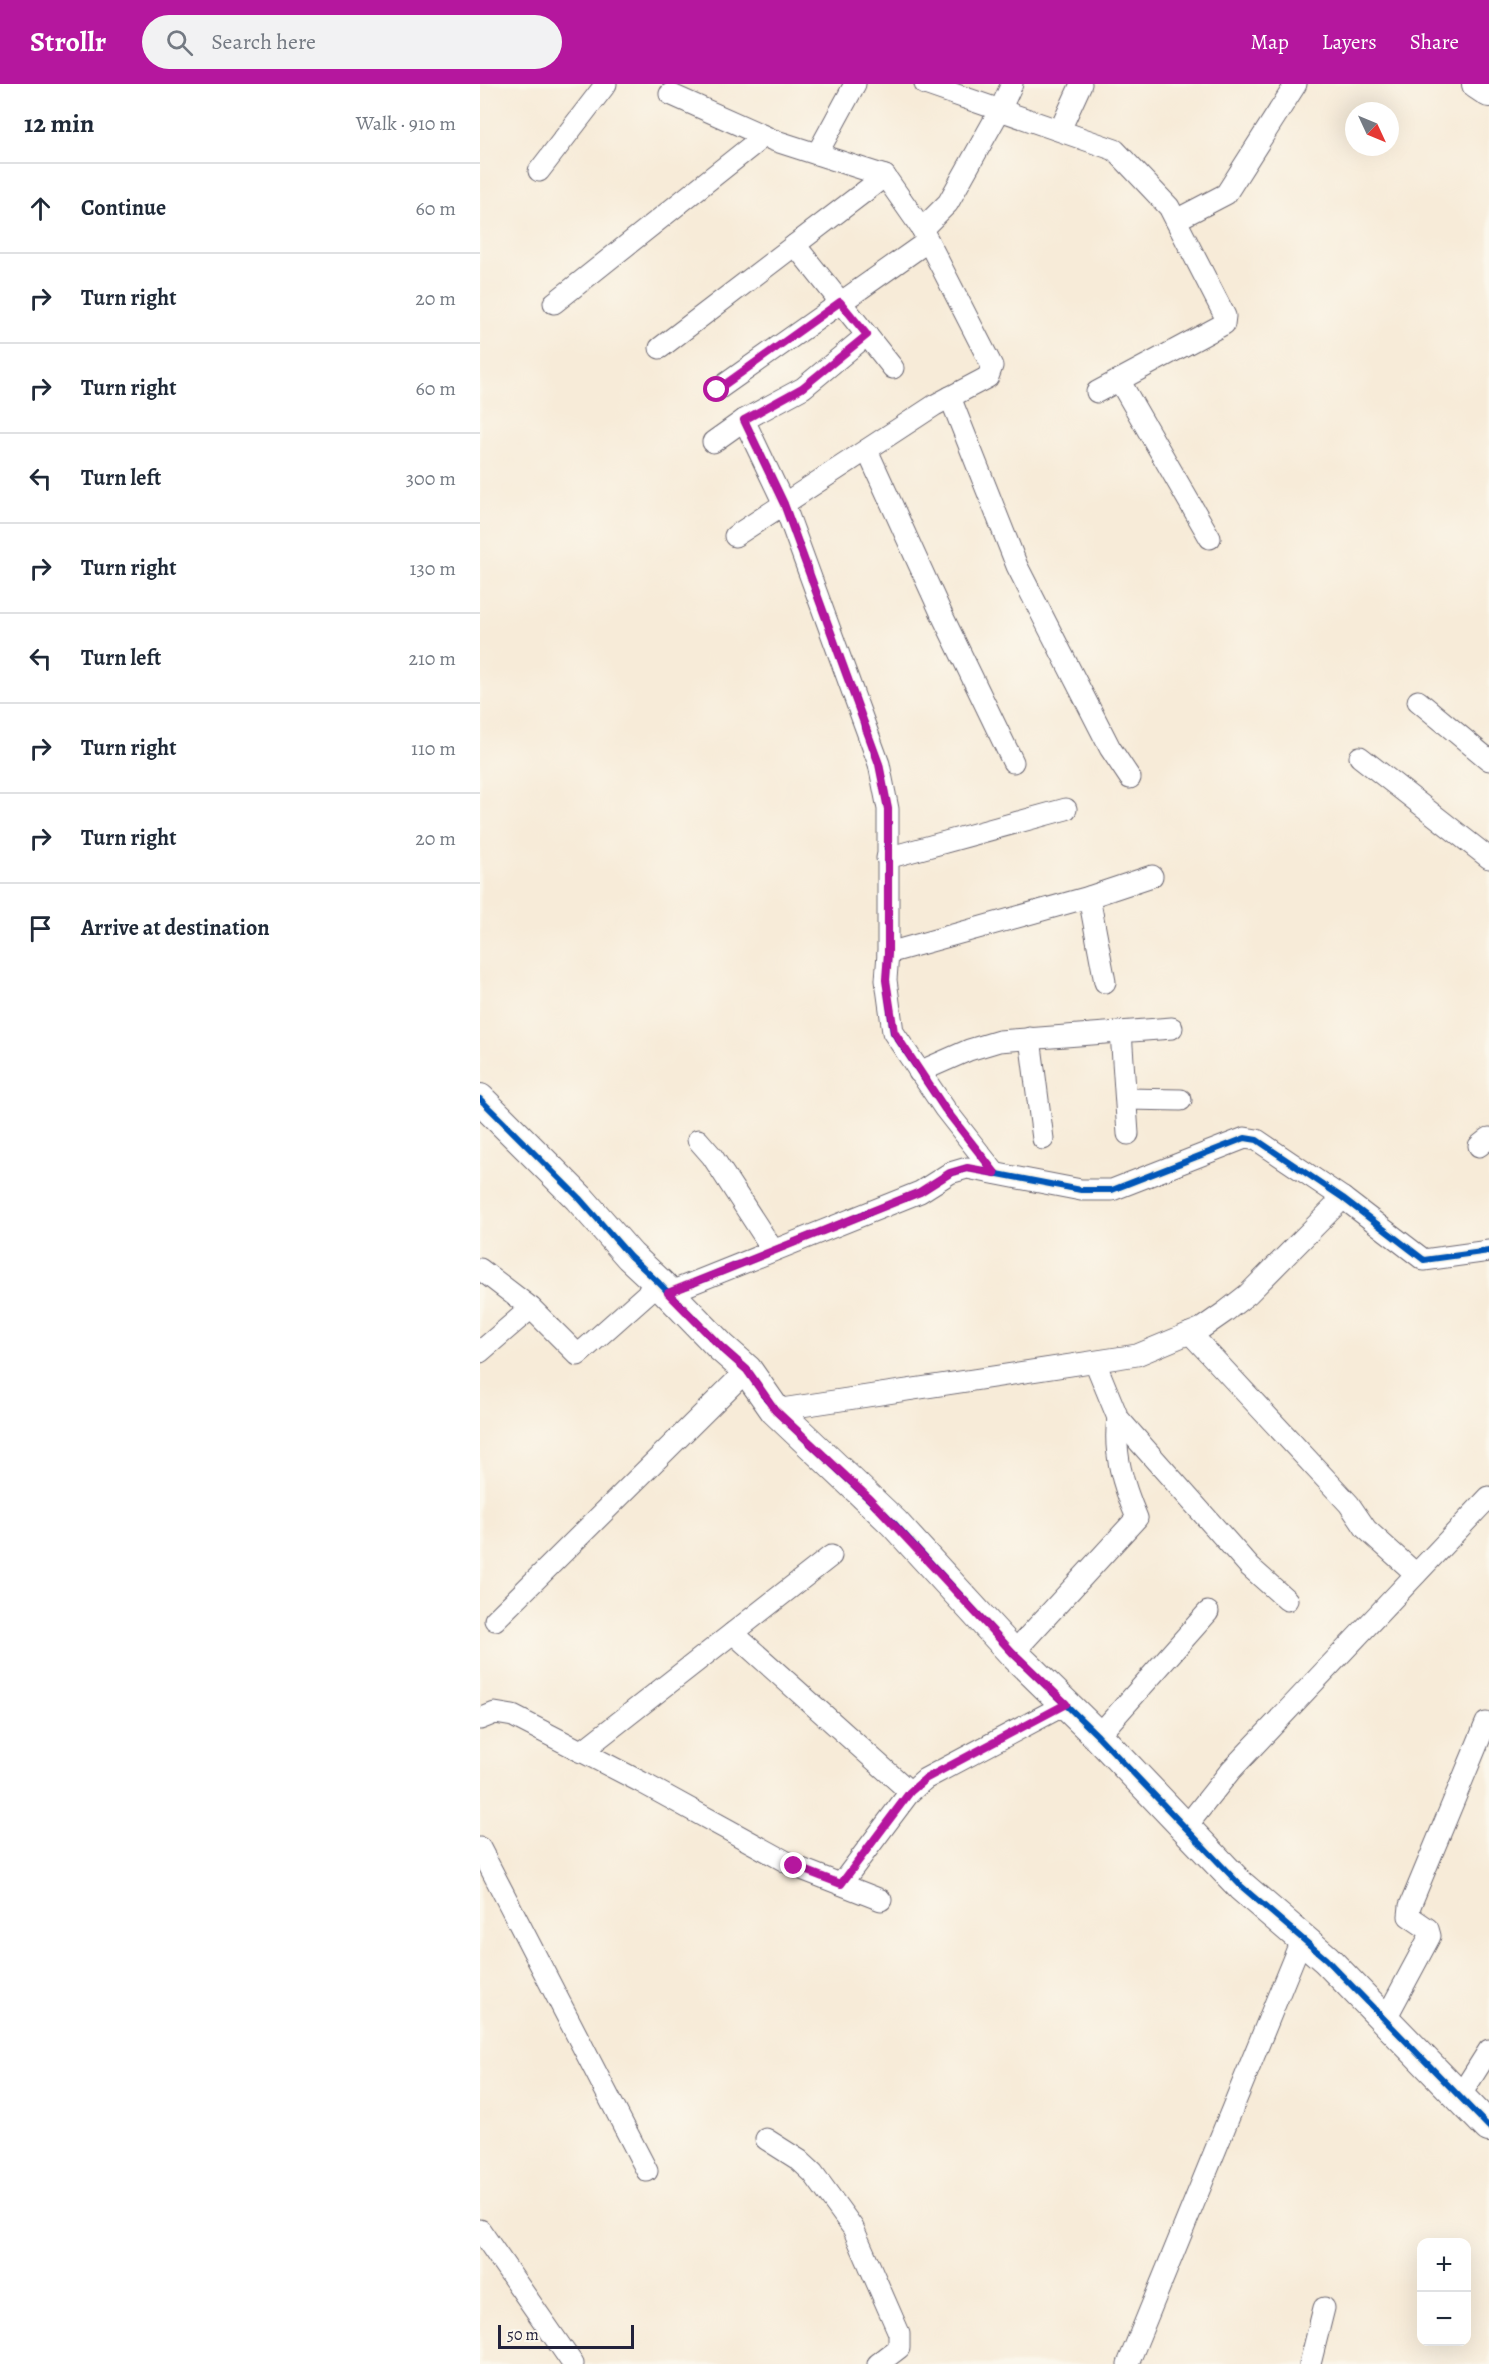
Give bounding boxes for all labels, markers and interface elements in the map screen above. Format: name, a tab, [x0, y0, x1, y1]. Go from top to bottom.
search box	[142, 15, 562, 69]
text: Strollr	[30, 23, 106, 61]
icon: search	[163, 26, 196, 59]
text: Search here	[211, 27, 316, 57]
text: Map	[1250, 28, 1289, 56]
text: Layers	[1322, 28, 1377, 56]
text: Share	[1410, 28, 1459, 56]
north arrow	[1345, 102, 1399, 156]
text: 12 min	[24, 106, 94, 141]
text: Walk · 910 m	[356, 110, 456, 137]
icon: ahead	[24, 192, 57, 225]
text: Continue	[81, 193, 166, 223]
text: 60 m	[416, 195, 456, 222]
icon: right	[24, 282, 57, 315]
text: Turn right	[81, 283, 177, 313]
text: 20 m	[415, 285, 456, 312]
icon: right	[24, 372, 57, 405]
text: Turn right	[81, 373, 177, 403]
text: 60 m	[416, 375, 456, 402]
route start	[703, 376, 729, 402]
icon: left	[24, 462, 57, 495]
text: Turn left	[81, 463, 161, 493]
text: 300 m	[406, 465, 456, 492]
icon: right	[24, 552, 57, 585]
text: Turn right	[81, 553, 177, 583]
text: 130 m	[410, 555, 456, 582]
icon: left	[24, 642, 57, 675]
text: Turn left	[81, 643, 161, 673]
text: 210 m	[408, 645, 456, 672]
icon: right	[24, 732, 57, 765]
text: Turn right	[81, 733, 177, 763]
text: 110 m	[411, 735, 456, 762]
icon: right	[24, 822, 57, 855]
text: Turn right	[81, 823, 177, 853]
text: 20 m	[415, 825, 456, 852]
icon: arrive	[24, 912, 57, 945]
text: Arrive at destination	[81, 913, 270, 943]
route end	[780, 1852, 806, 1878]
map controls	[1417, 2238, 1471, 2346]
button: +	[1417, 2238, 1471, 2292]
button: −	[1417, 2292, 1471, 2346]
scale bar	[498, 2322, 634, 2350]
text: 50 m	[507, 2324, 539, 2346]

